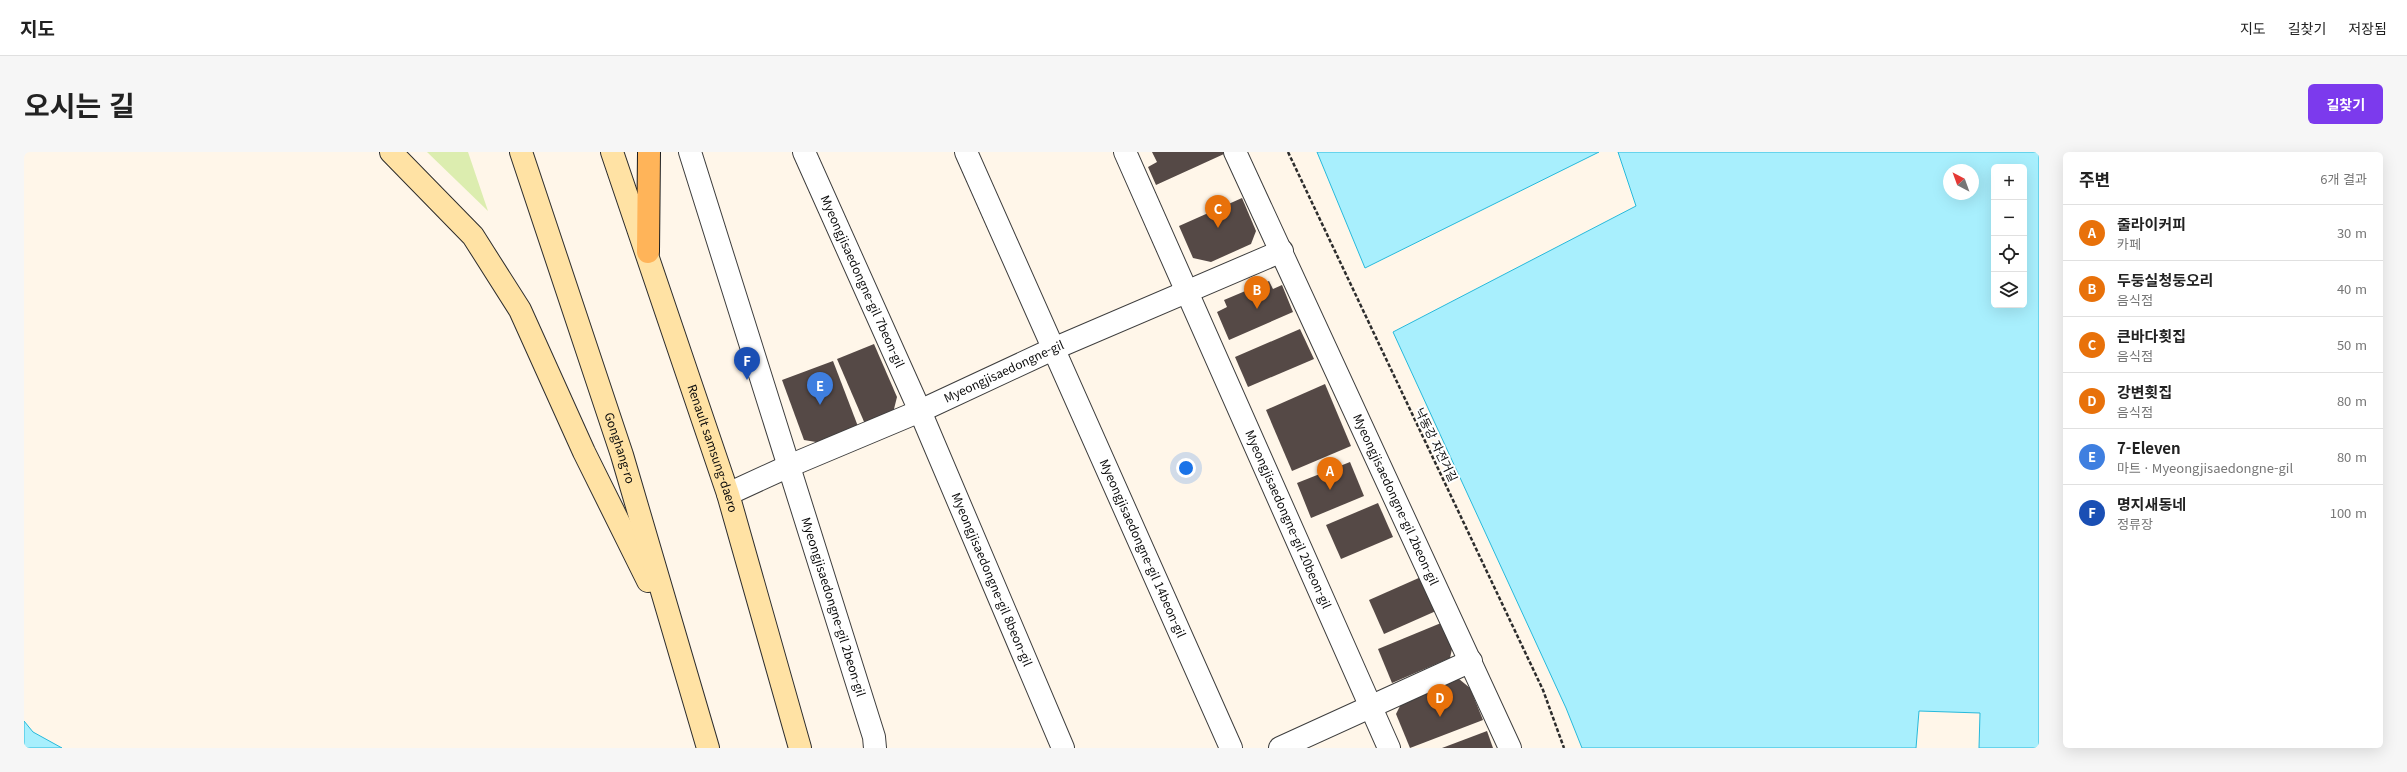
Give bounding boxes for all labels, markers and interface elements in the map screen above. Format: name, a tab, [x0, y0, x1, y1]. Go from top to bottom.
text: 지도	[20, 14, 55, 41]
text: 지도	[2240, 18, 2266, 38]
text: 길찾기	[2288, 18, 2326, 38]
text: 저장됨	[2348, 18, 2387, 38]
text: 오시는 길	[24, 84, 135, 124]
button: 길찾기	[2308, 84, 2383, 124]
north arrow	[1943, 164, 1979, 200]
map controls	[1991, 164, 2027, 308]
button: +	[1991, 164, 2027, 200]
text: 주변	[2079, 166, 2110, 191]
text: 6개 결과	[2320, 169, 2367, 188]
street label: Myeongjisaedongne-gil 7beon-gil	[817, 192, 909, 370]
pin: C	[1205, 195, 1231, 228]
button: −	[1991, 200, 2027, 236]
text: 줄라이커피	[2117, 213, 2186, 234]
text: A	[2088, 223, 2096, 242]
text: 30 m	[2337, 223, 2367, 242]
text: 카페	[2117, 234, 2141, 253]
button: locate	[1991, 236, 2027, 272]
text: 두둥실청둥오리	[2117, 269, 2214, 290]
button: layers	[1991, 272, 2027, 308]
pin: B	[1244, 276, 1270, 309]
text: B	[2088, 279, 2096, 298]
text: 40 m	[2337, 279, 2367, 298]
text: 음식점	[2117, 290, 2153, 309]
text: 큰바다횟집	[2117, 325, 2186, 346]
street label: Myeongjisaedongne-gil	[941, 335, 1066, 406]
text: C	[2088, 335, 2096, 354]
text: 50 m	[2337, 335, 2367, 354]
text: 음식점	[2117, 346, 2153, 365]
pin: F	[734, 347, 760, 380]
pin: E	[807, 372, 833, 405]
text: 강변횟집	[2117, 381, 2172, 402]
street label: Renault samsung-daero	[684, 382, 743, 514]
text: D	[2087, 391, 2097, 410]
text: 80 m	[2337, 391, 2367, 410]
text: 음식점	[2117, 402, 2153, 421]
street label: 낙동강 자전거길	[1412, 404, 1463, 484]
street label: Gonghang-ro	[601, 410, 640, 485]
street label: Myeongjisaedongne-gil 2beon-gil	[1350, 411, 1444, 588]
street label: Myeongjisaedongne-gil 20beon-gil	[1242, 427, 1336, 611]
text: 7-Eleven	[2117, 437, 2181, 458]
text: E	[2088, 447, 2096, 466]
text: 80 m	[2337, 447, 2367, 466]
street label: Myeongjisaedongne-gil 14beon-gil	[1097, 456, 1191, 640]
pin: A	[1317, 457, 1343, 490]
your location	[1176, 458, 1196, 478]
text: 마트 · Myeongjisaedongne-gil	[2117, 458, 2293, 477]
street label: Myeongjisaedongne-gil 8beon-gil	[949, 490, 1037, 668]
text: 명지새동네	[2117, 493, 2186, 514]
text: F	[2088, 503, 2096, 522]
text: 100 m	[2330, 503, 2367, 522]
text: 정류장	[2117, 514, 2153, 533]
street label: Myeongjisaedongne-gil 2beon-gil	[798, 515, 871, 698]
pin: D	[1427, 684, 1453, 717]

